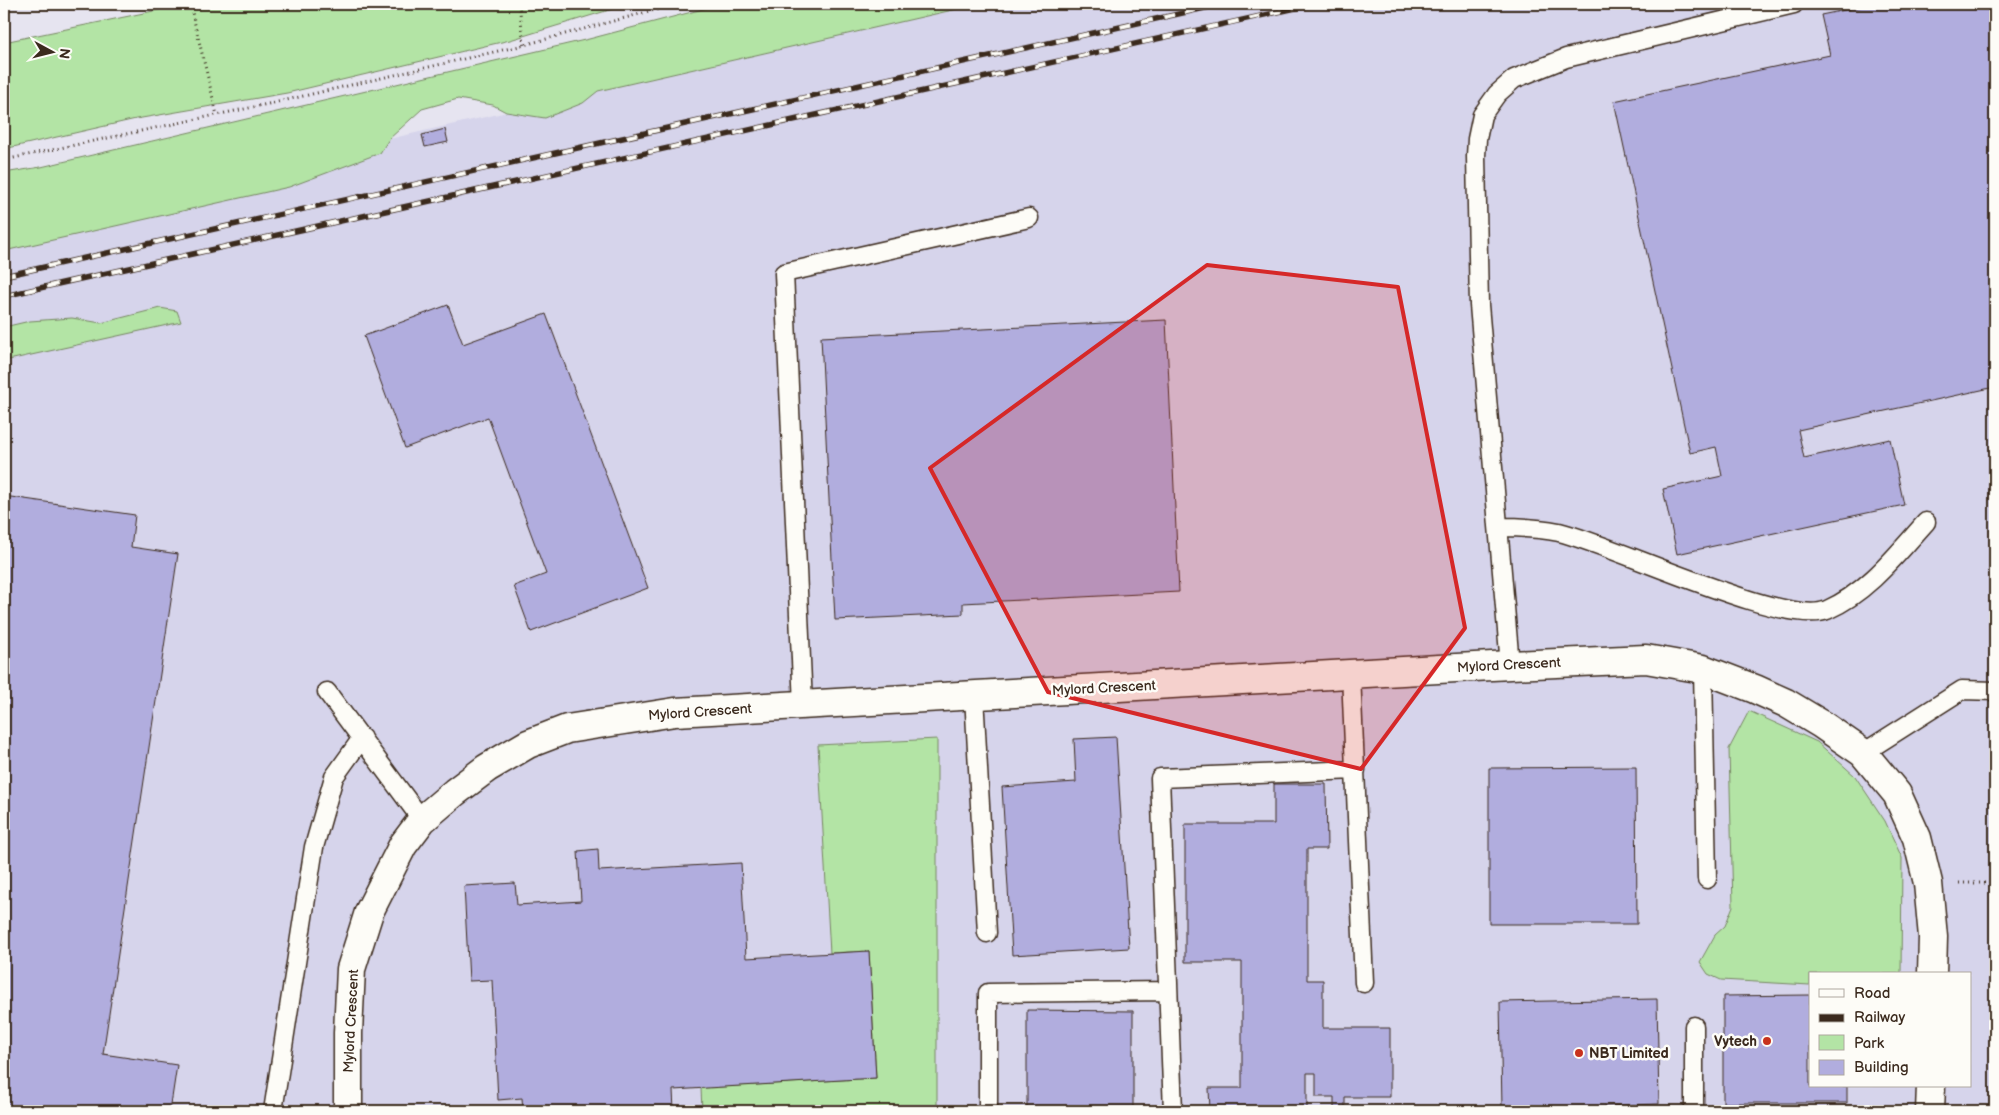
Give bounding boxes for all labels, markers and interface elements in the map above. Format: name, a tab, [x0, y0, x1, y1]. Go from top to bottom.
north arrow	[28, 28, 78, 78]
text: N	[55, 47, 73, 60]
street label: Mylord Crescent	[1457, 654, 1562, 676]
street label: Mylord Crescent	[1052, 677, 1157, 699]
street label: Mylord Crescent	[648, 700, 753, 724]
street label: Mylord Crescent	[340, 968, 362, 1073]
legend	[1809, 972, 1972, 1088]
text: Road	[1854, 984, 1890, 1003]
text: Railway	[1854, 1008, 1905, 1027]
place label: Vytech	[1714, 1033, 1757, 1050]
text: Park	[1854, 1034, 1885, 1053]
marker: Vytech	[1761, 1035, 1773, 1047]
place label: NBT Limited	[1589, 1045, 1669, 1062]
marker: NBT Limited	[1573, 1047, 1585, 1059]
text: Building	[1854, 1058, 1909, 1077]

